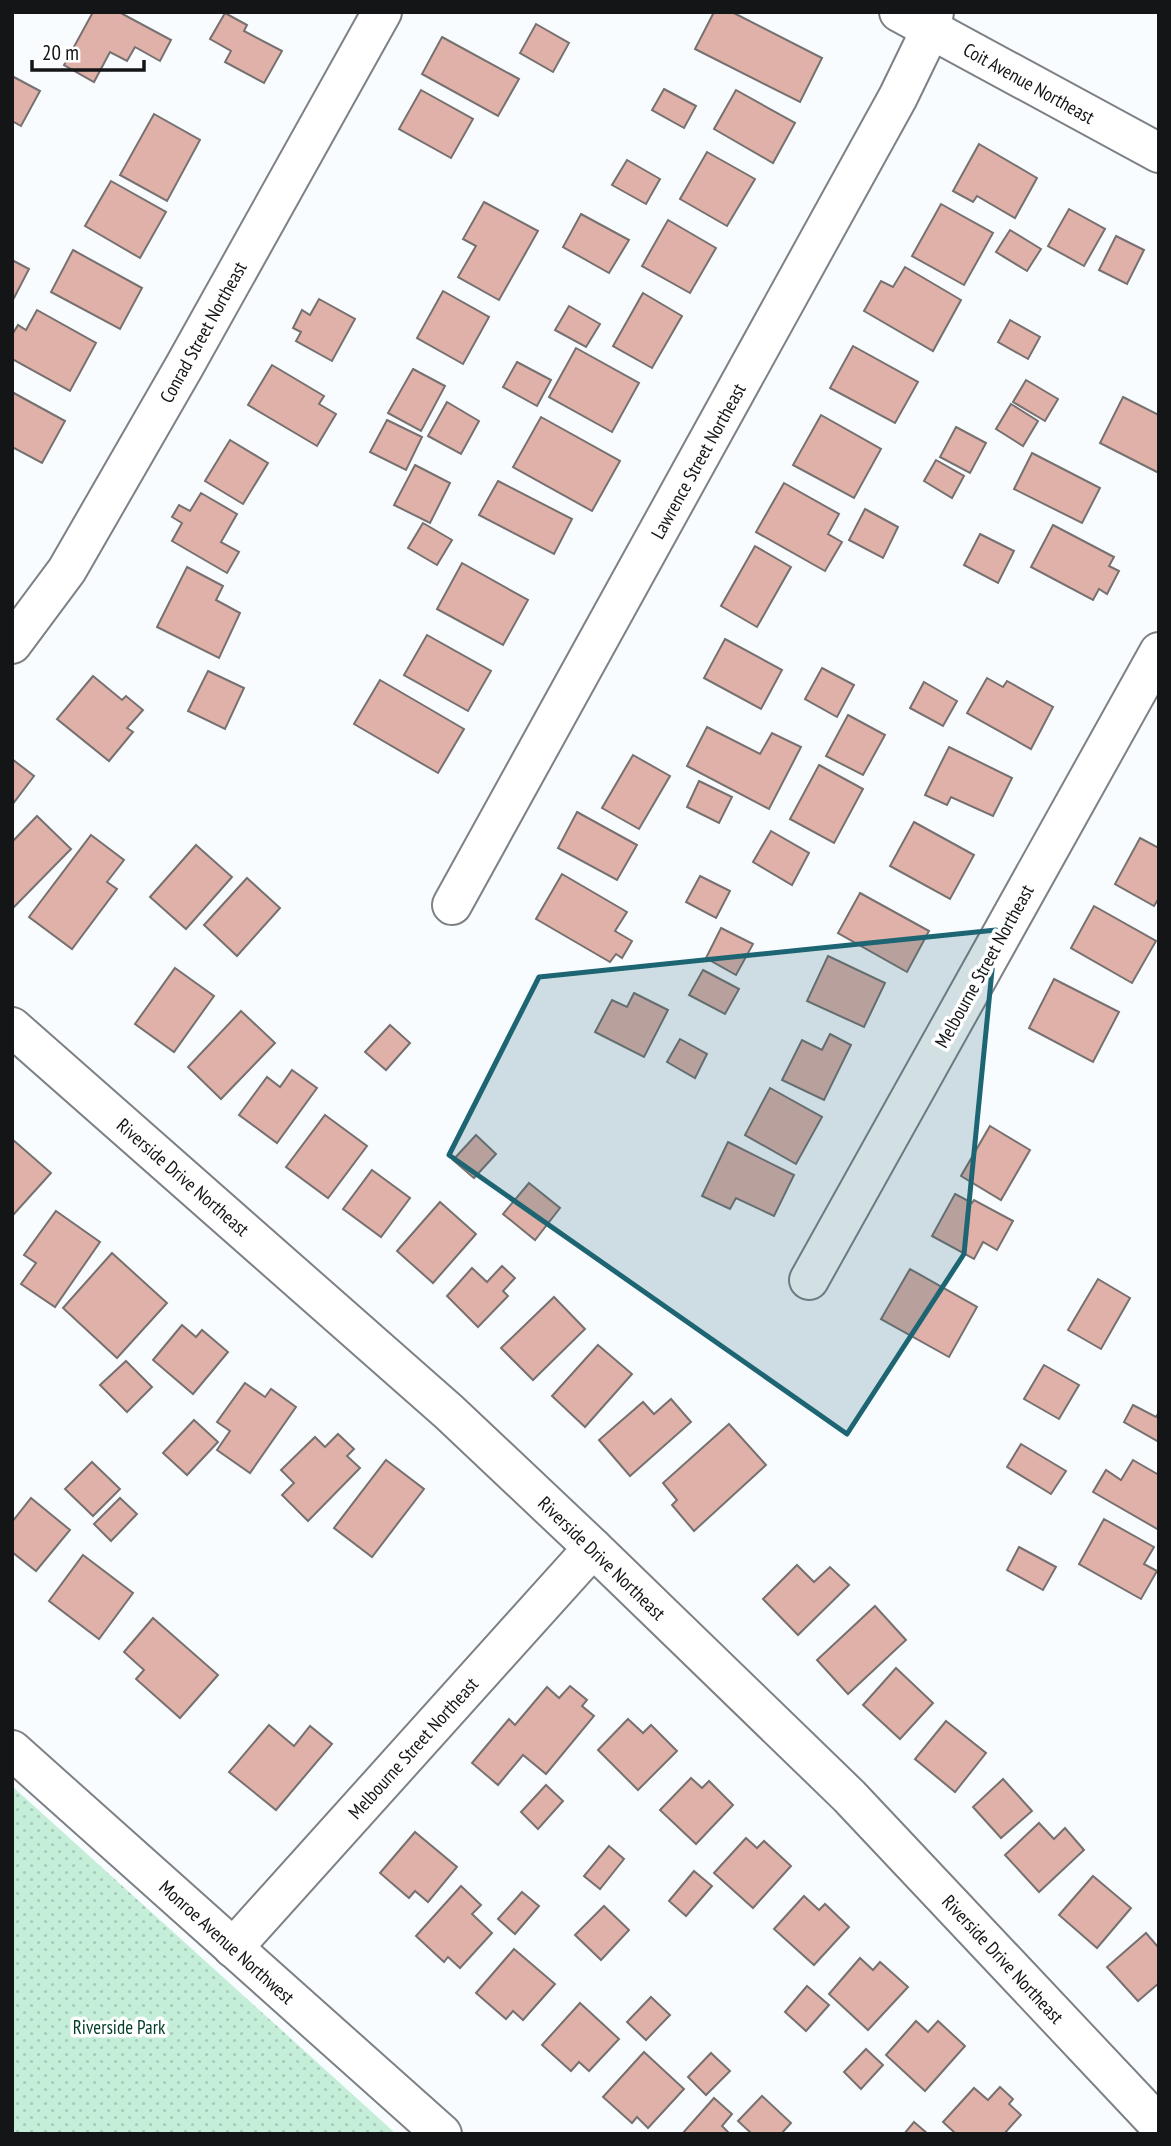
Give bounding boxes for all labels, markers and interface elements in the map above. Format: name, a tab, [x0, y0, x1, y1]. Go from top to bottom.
scale bar	[32, 28, 144, 72]
street label: Coit Avenue Northeast	[959, 37, 1099, 129]
text: 20 m	[42, 39, 79, 66]
street label: Conrad Street Northeast	[154, 256, 252, 407]
street label: Lawrence Street Northeast	[645, 378, 751, 543]
street label: Melbourne Street Northeast	[929, 880, 1039, 1052]
street label: Riverside Drive Northeast	[112, 1113, 255, 1242]
street label: Riverside Drive Northeast	[533, 1491, 671, 1625]
street label: Melbourne Street Northeast	[343, 1672, 484, 1824]
street label: Monroe Avenue Northwest	[154, 1875, 300, 2010]
street label: Riverside Drive Northeast	[937, 1890, 1069, 2029]
park label: Riverside Park	[73, 2015, 166, 2039]

